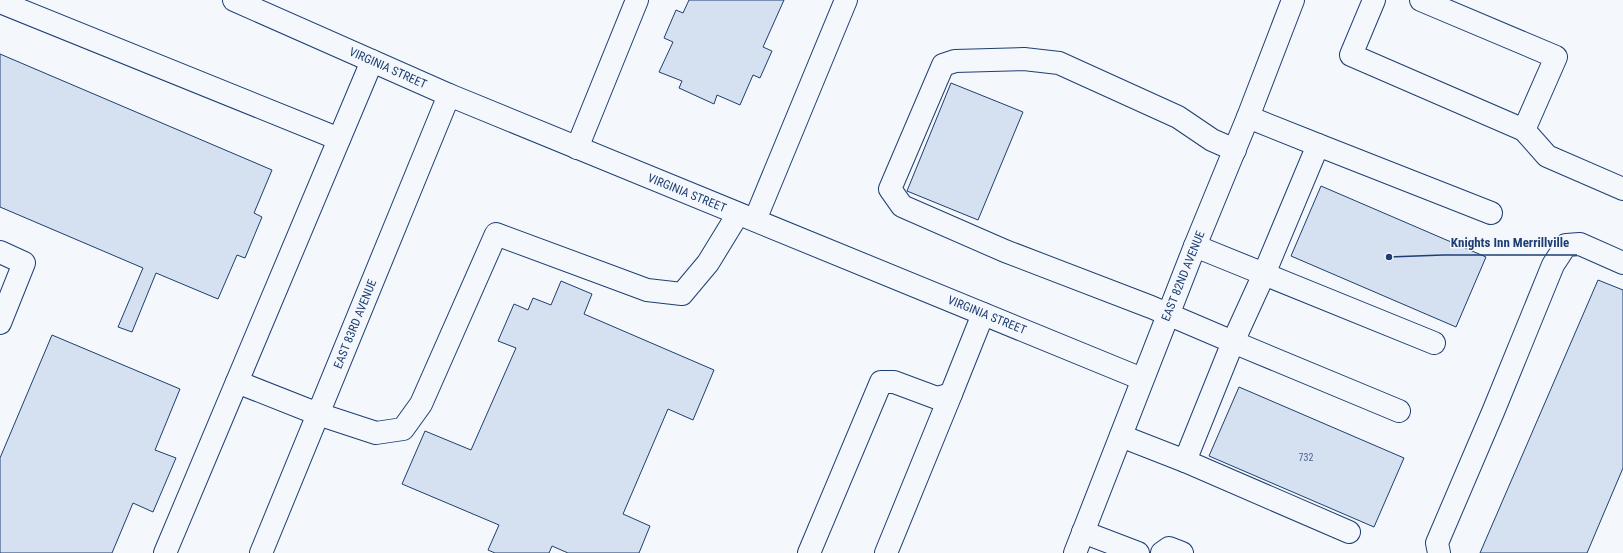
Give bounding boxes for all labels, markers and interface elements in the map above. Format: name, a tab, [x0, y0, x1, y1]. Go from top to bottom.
street label: VIRGINIA STREET	[347, 45, 429, 91]
street label: VIRGINIA STREET	[646, 171, 728, 215]
street label: EAST 82ND AVENUE	[1159, 229, 1207, 323]
callout: Knights Inn Merrillville	[1443, 230, 1577, 255]
text: Knights Inn Merrillville	[1451, 235, 1569, 250]
street label: EAST 83RD AVENUE	[331, 277, 379, 371]
street label: VIRGINIA STREET	[946, 293, 1028, 337]
house number: 732	[1299, 452, 1313, 463]

